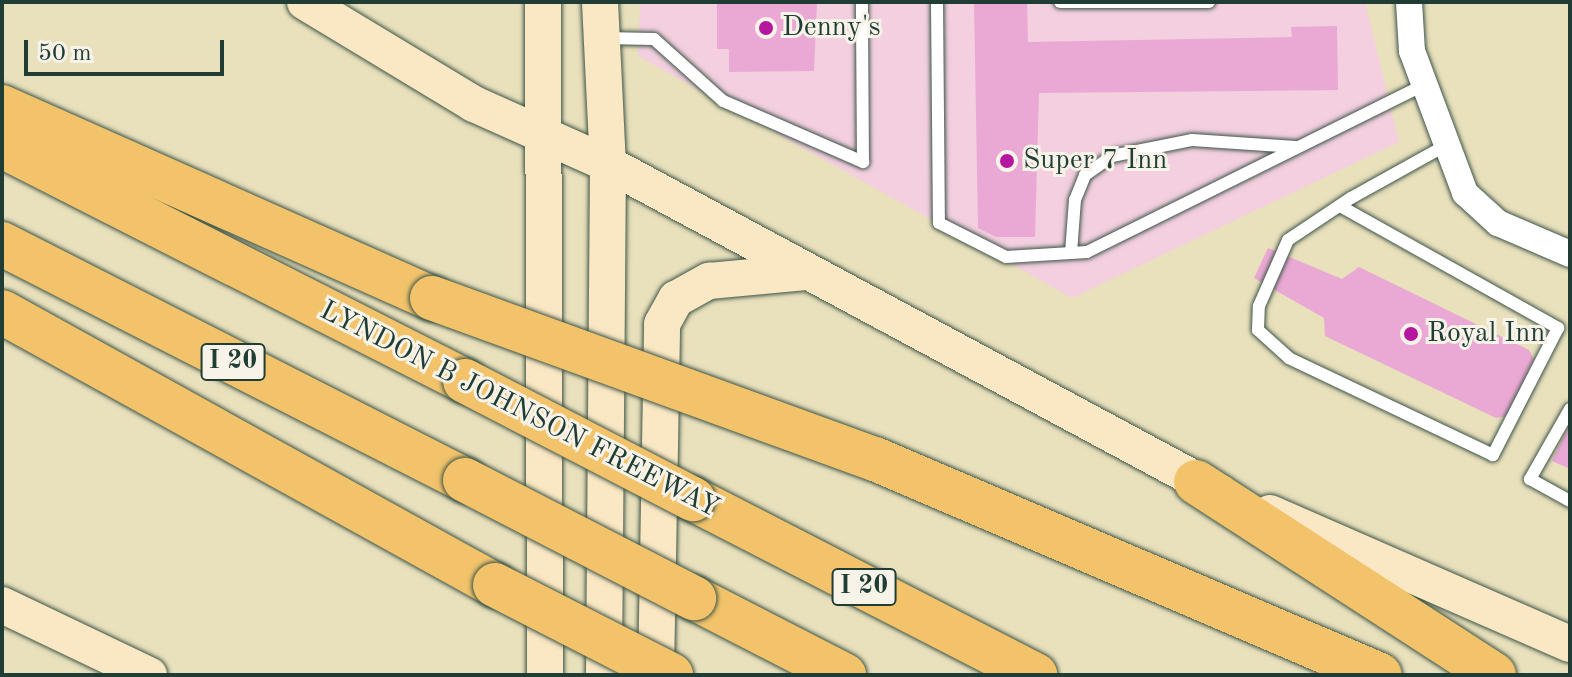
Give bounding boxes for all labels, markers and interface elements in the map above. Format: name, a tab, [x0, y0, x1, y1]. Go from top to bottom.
place label: Denny's	[782, 11, 881, 45]
marker: Denny's	[757, 19, 775, 37]
scale bar	[28, 24, 228, 74]
text: 50 m	[38, 42, 92, 66]
place label: Super 7 Inn	[1023, 144, 1167, 178]
marker: Super 7 Inn	[998, 152, 1016, 170]
street label: LYNDON B JOHNSON FREEWAY	[314, 294, 724, 526]
place label: Royal Inn	[1427, 317, 1545, 351]
marker: Royal Inn	[1402, 325, 1420, 343]
road number: I 20	[199, 340, 267, 384]
road number: I 20	[830, 565, 898, 609]

